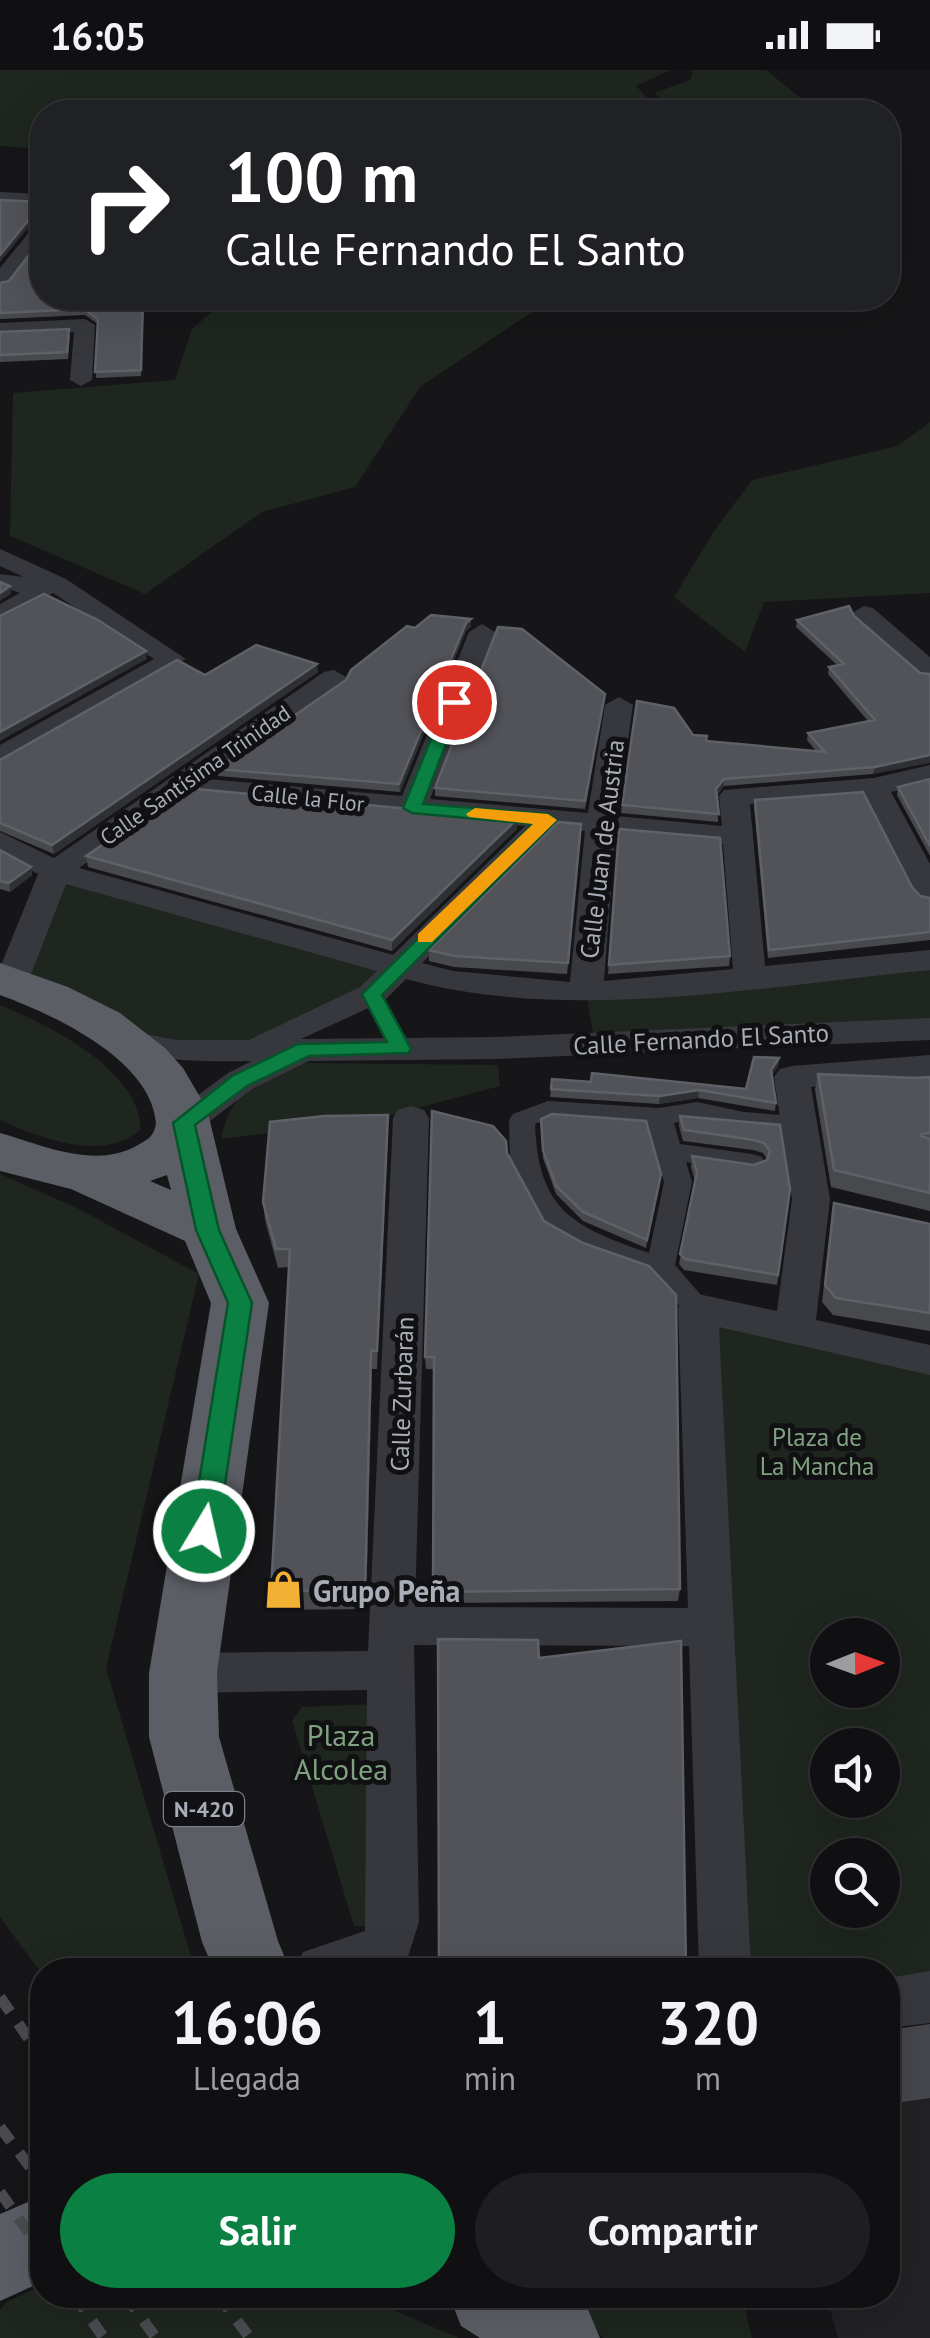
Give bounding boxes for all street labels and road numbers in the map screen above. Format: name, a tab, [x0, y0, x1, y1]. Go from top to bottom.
street label: Calle Santísima Trinidad	[94, 699, 296, 851]
street label: Calle Juan de Austria	[573, 738, 631, 960]
street label: Calle la Flor	[250, 778, 366, 818]
street label: Calle Fernando El Santo	[572, 1016, 830, 1062]
street label: Calle Zurbarán	[383, 1316, 421, 1472]
road number: N-420	[164, 1792, 244, 1826]

